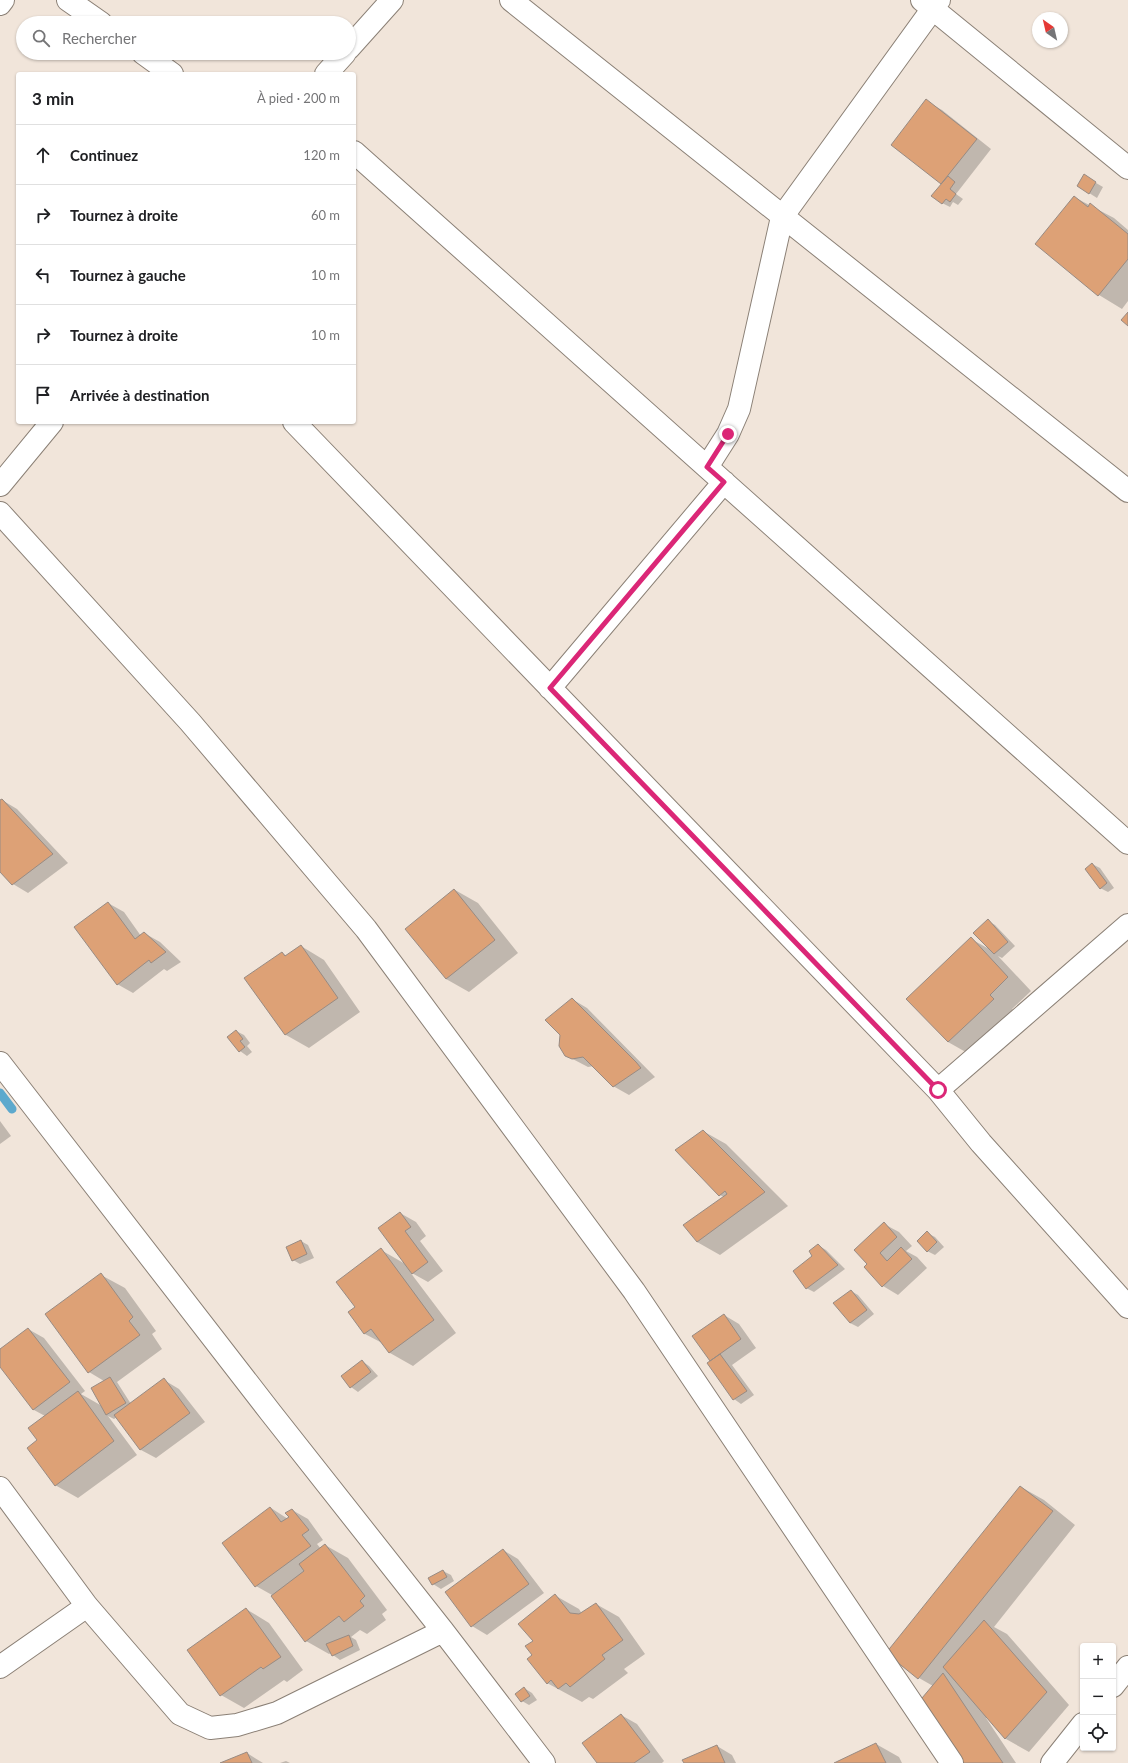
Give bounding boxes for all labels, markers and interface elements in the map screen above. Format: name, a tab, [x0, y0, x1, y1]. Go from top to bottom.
north arrow	[1032, 12, 1068, 48]
search box	[16, 16, 356, 60]
icon: search	[30, 27, 52, 49]
text: Rechercher	[62, 29, 136, 47]
text: 3 min	[32, 88, 74, 109]
text: À pied · 200 m	[257, 90, 340, 106]
icon: ahead	[32, 144, 54, 166]
text: Continuez	[70, 146, 138, 164]
text: 120 m	[303, 147, 340, 163]
icon: right	[32, 204, 54, 226]
text: Tournez à droite	[70, 206, 178, 224]
text: 60 m	[311, 207, 340, 223]
icon: left	[32, 264, 54, 286]
text: Tournez à gauche	[70, 266, 186, 284]
text: 10 m	[311, 267, 340, 283]
icon: right	[32, 324, 54, 346]
text: Tournez à droite	[70, 326, 178, 344]
text: 10 m	[311, 327, 340, 343]
icon: arrive	[32, 384, 54, 406]
text: Arrivée à destination	[70, 386, 209, 404]
route end	[719, 425, 737, 443]
route start	[929, 1081, 947, 1099]
map controls	[1080, 1643, 1116, 1751]
button: +	[1080, 1643, 1116, 1679]
button: −	[1080, 1679, 1116, 1715]
button: locate	[1080, 1715, 1116, 1751]

